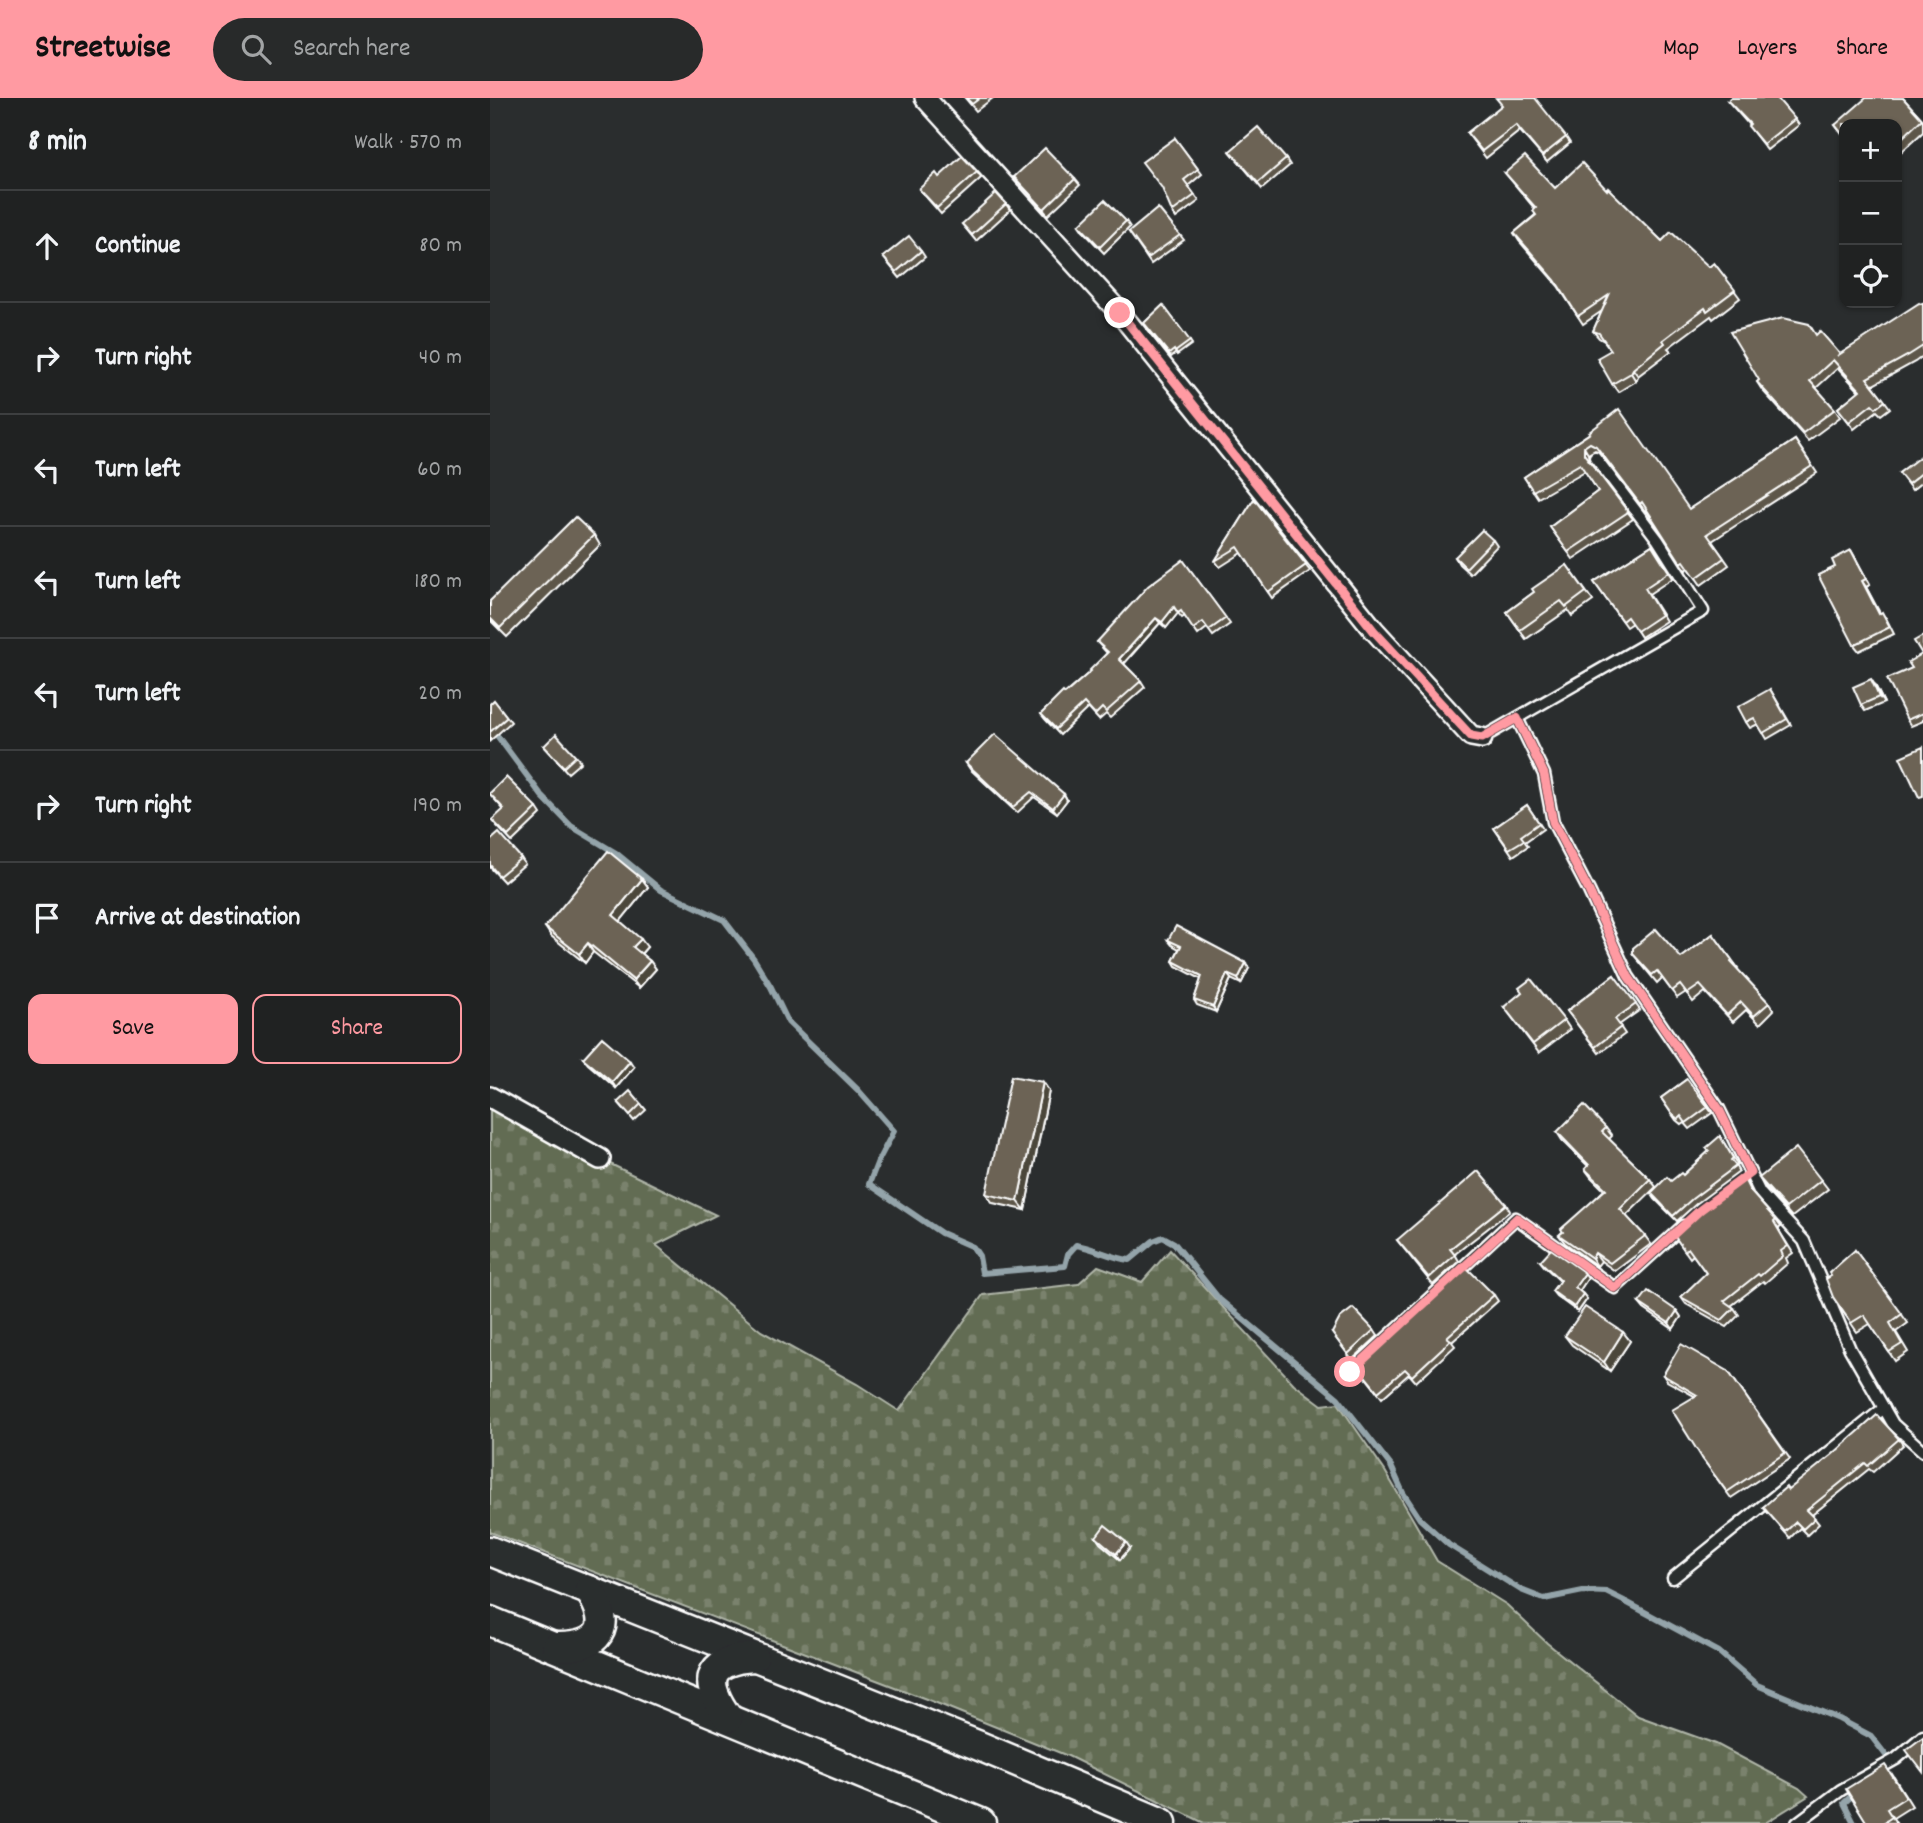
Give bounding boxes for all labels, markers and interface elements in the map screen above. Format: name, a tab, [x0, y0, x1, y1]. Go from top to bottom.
search box	[213, 18, 703, 81]
text: Streetwise	[35, 26, 171, 73]
icon: search	[237, 30, 275, 68]
text: Search here	[293, 31, 410, 68]
text: Map	[1663, 32, 1699, 66]
text: Layers	[1737, 32, 1798, 66]
text: Share	[1836, 32, 1888, 66]
map controls	[1839, 119, 1902, 308]
button: +	[1839, 119, 1902, 182]
text: 8 min	[28, 122, 87, 165]
text: Walk · 570 m	[354, 127, 462, 160]
button: −	[1839, 182, 1902, 245]
icon: ahead	[28, 227, 66, 265]
text: Continue	[95, 228, 180, 265]
text: 80 m	[419, 230, 462, 263]
button: locate	[1839, 245, 1902, 308]
route end	[1104, 297, 1135, 328]
icon: right	[28, 339, 66, 377]
text: Turn right	[95, 340, 192, 377]
text: 40 m	[419, 342, 462, 375]
icon: left	[28, 451, 66, 489]
text: Turn left	[95, 452, 181, 489]
text: 60 m	[417, 454, 462, 487]
icon: left	[28, 563, 66, 601]
text: Turn left	[95, 564, 181, 601]
text: 180 m	[414, 566, 462, 599]
icon: left	[28, 675, 66, 713]
text: Turn left	[95, 676, 181, 713]
text: 20 m	[418, 678, 462, 711]
icon: right	[28, 787, 66, 825]
text: Turn right	[95, 788, 192, 825]
text: 190 m	[413, 790, 462, 823]
icon: arrive	[28, 899, 66, 937]
text: Arrive at destination	[95, 900, 300, 937]
button: Save	[28, 994, 238, 1064]
button: Share	[252, 994, 462, 1064]
route start	[1334, 1356, 1365, 1387]

